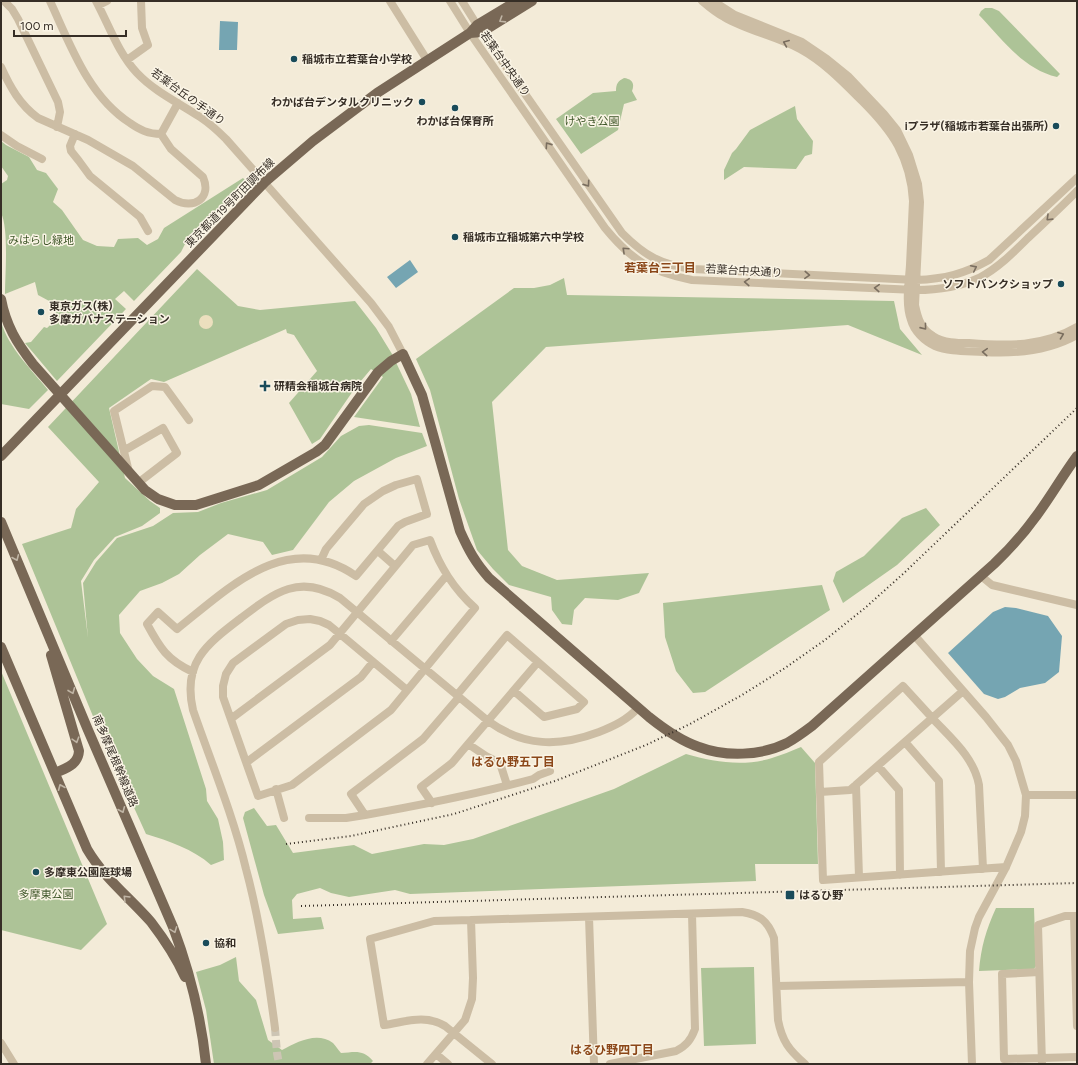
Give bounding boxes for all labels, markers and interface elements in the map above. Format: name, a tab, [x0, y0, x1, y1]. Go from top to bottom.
scale bar	[14, 12, 126, 38]
one-way arrow	[499, 15, 506, 22]
text: 100 m	[20, 19, 54, 33]
street label: 若葉台中央通り	[478, 29, 532, 99]
one-way arrow	[782, 39, 789, 47]
place label: 稲城市立若葉台小学校	[302, 53, 412, 66]
marker: 稲城市立若葉台小学校	[289, 54, 299, 64]
street label: 若葉台丘の手通り	[149, 66, 227, 128]
place label: わかば台デンタルクリニック	[271, 96, 414, 109]
marker: わかば台デンタルクリニック	[417, 97, 427, 107]
marker: わかば台保育所	[450, 103, 460, 113]
place label: わかば台保育所	[417, 115, 494, 128]
park label: けやき公園	[565, 115, 620, 128]
place label: iプラザ(稲城市若葉台出張所)	[905, 120, 1048, 133]
marker: iプラザ(稲城市若葉台出張所)	[1051, 121, 1061, 131]
one-way arrow	[546, 143, 553, 150]
street label: 東京都道19号町田調布線	[183, 156, 277, 250]
one-way arrow	[582, 180, 590, 187]
one-way arrow	[1046, 213, 1054, 221]
place label: 稲城市立稲城第六中学校	[463, 231, 584, 244]
marker: 稲城市立稲城第六中学校	[450, 232, 460, 242]
park label: みはらし緑地	[8, 234, 74, 247]
one-way arrow	[622, 247, 630, 255]
district label: 若葉台三丁目	[624, 261, 696, 275]
street label: 若葉台中央通り	[705, 262, 783, 280]
one-way arrow	[970, 265, 978, 273]
one-way arrow	[804, 271, 810, 279]
one-way arrow	[744, 278, 750, 287]
place label: ソフトバンクショップ	[942, 278, 1053, 291]
marker: ソフトバンクショップ	[1056, 279, 1066, 289]
one-way arrow	[874, 284, 880, 293]
place label: 東京ガス(株) 多摩ガバナステーション	[49, 300, 170, 326]
marker: 東京ガス(株) 多摩ガバナステーション	[36, 307, 46, 317]
one-way arrow	[919, 322, 926, 329]
one-way arrow	[1057, 331, 1064, 339]
one-way arrow	[982, 347, 988, 356]
marker: 研精会稲城台病院	[259, 380, 271, 392]
place label: 研精会稲城台病院	[274, 380, 362, 393]
one-way arrow	[11, 553, 19, 561]
one-way arrow	[67, 686, 75, 694]
street label: 南多摩尾根幹線道路	[90, 713, 140, 809]
one-way arrow	[71, 737, 80, 744]
district label: はるひ野五丁目	[471, 755, 555, 769]
one-way arrow	[58, 784, 66, 792]
one-way arrow	[118, 807, 126, 814]
place label: 多摩東公園庭球場	[44, 866, 132, 879]
marker: 多摩東公園庭球場	[31, 867, 41, 877]
park label: 多摩東公園	[19, 888, 74, 901]
marker: はるひ野	[784, 889, 796, 901]
place label: はるひ野	[799, 889, 844, 902]
one-way arrow	[123, 895, 131, 903]
one-way arrow	[169, 926, 177, 933]
place label: 協和	[214, 937, 236, 950]
marker: 協和	[201, 938, 211, 948]
district label: はるひ野四丁目	[570, 1043, 654, 1057]

